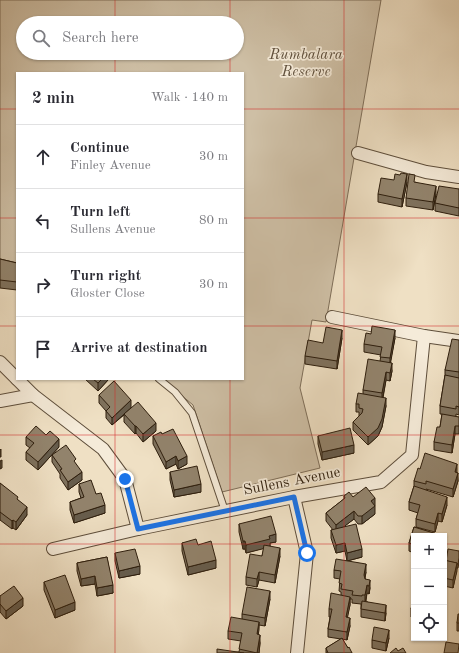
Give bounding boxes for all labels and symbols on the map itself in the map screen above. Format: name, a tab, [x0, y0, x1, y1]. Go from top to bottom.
park label: Rumbalara Reserve	[268, 48, 343, 80]
street label: Sullens Avenue	[242, 465, 342, 499]
route end	[116, 470, 134, 488]
route start	[298, 544, 316, 562]

